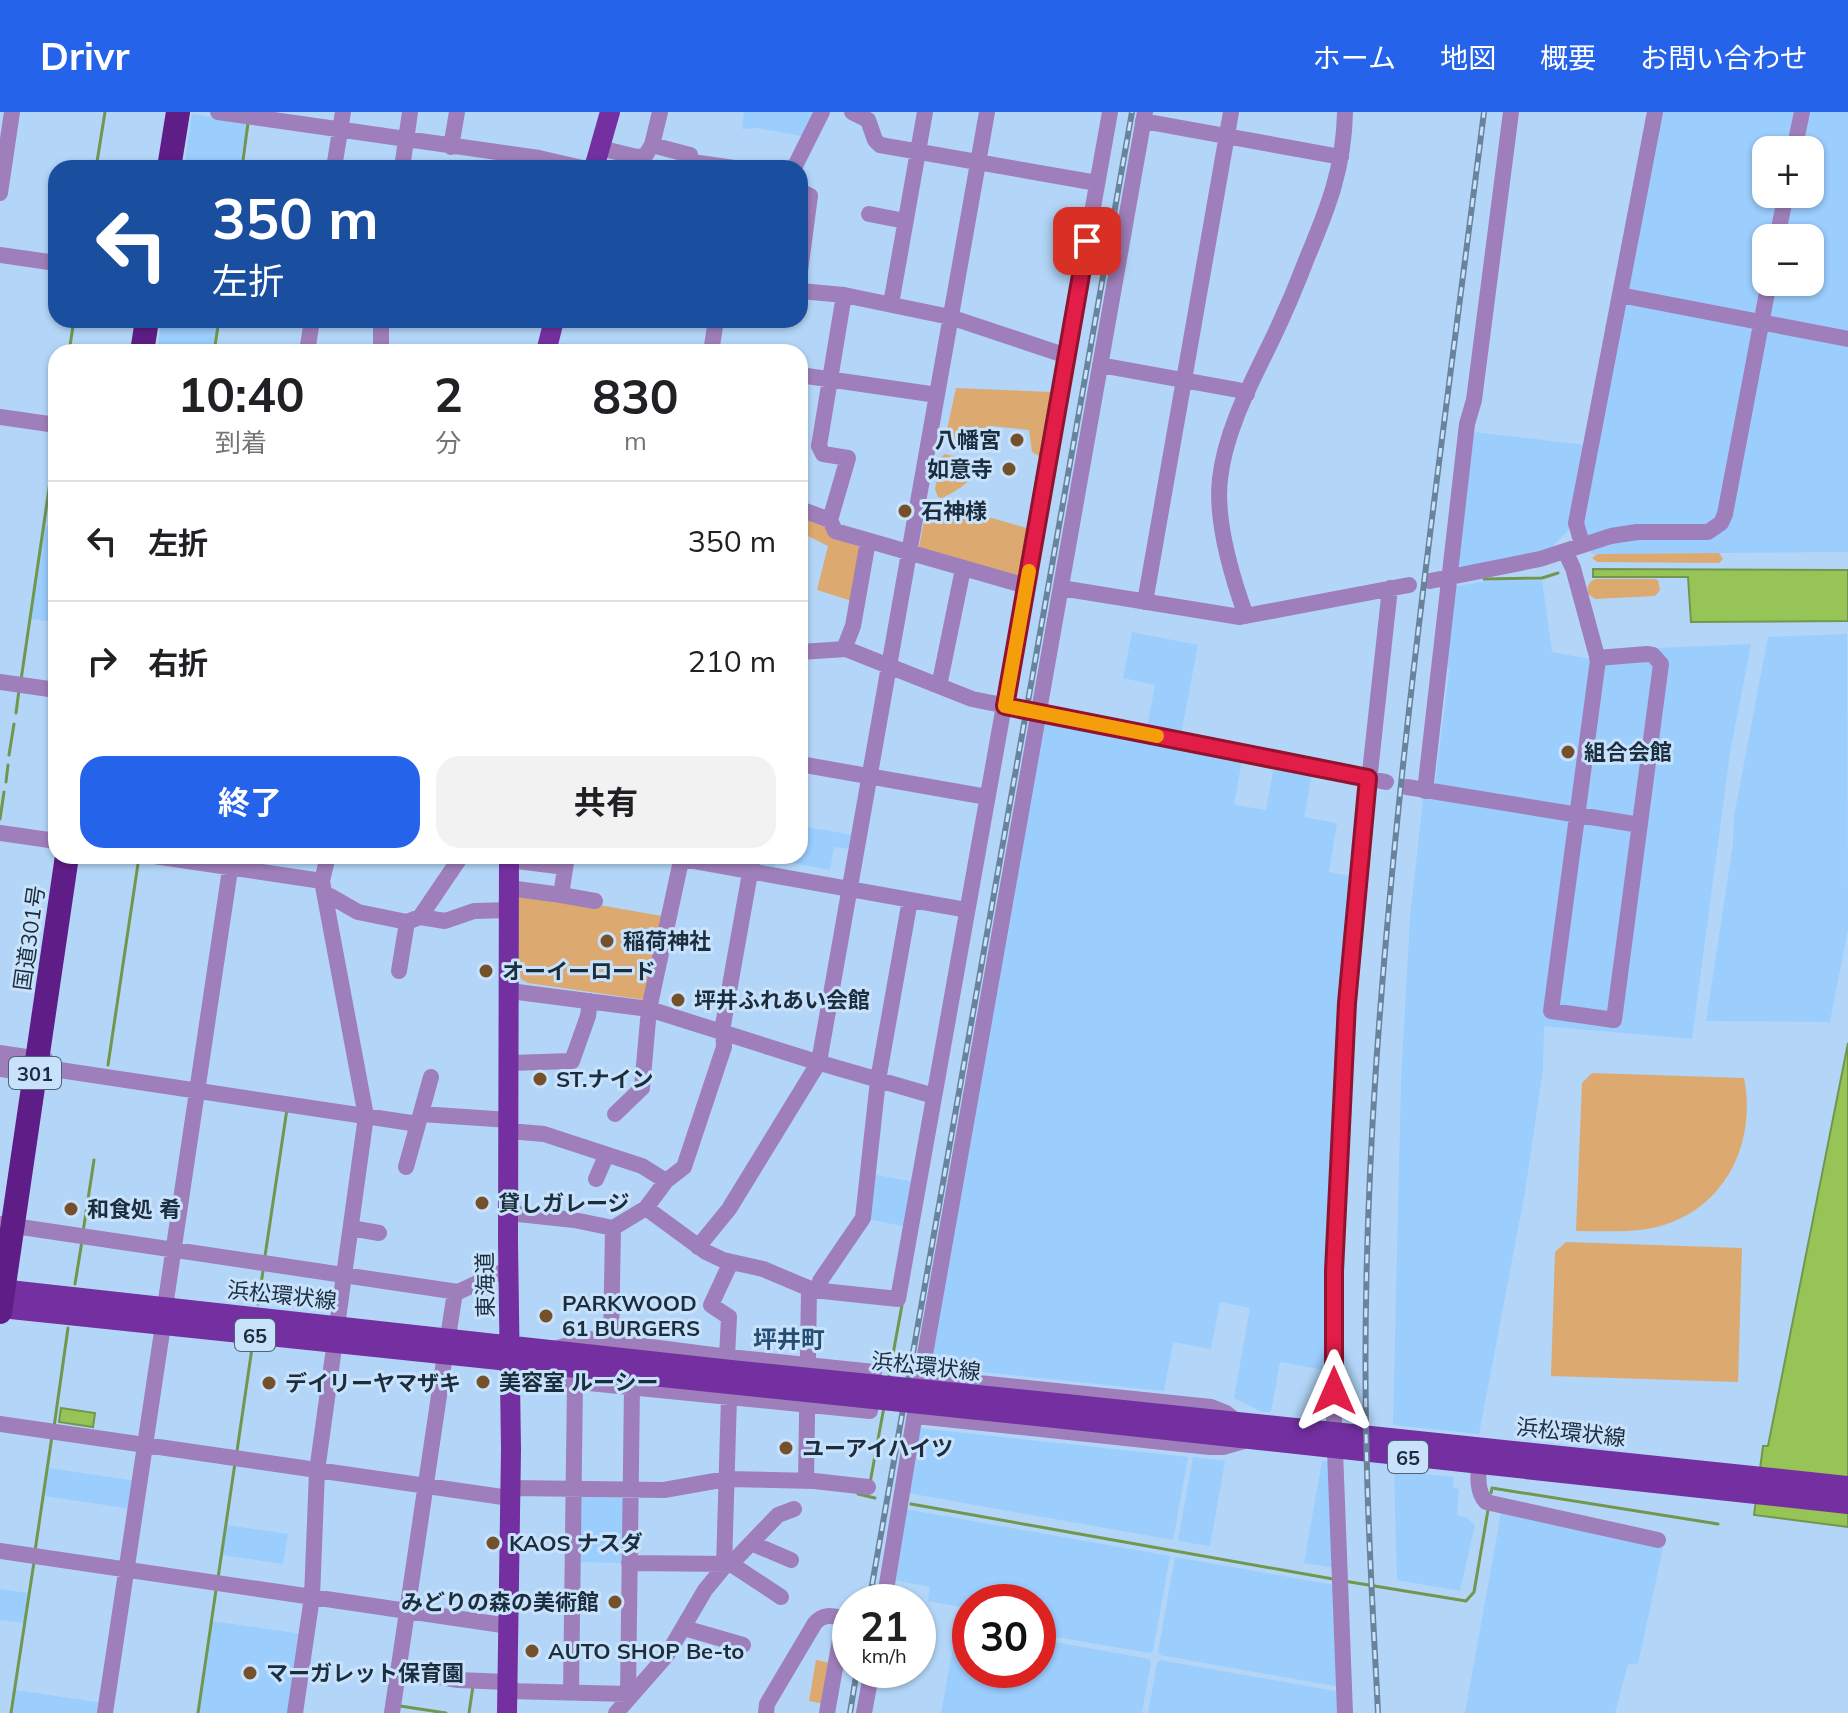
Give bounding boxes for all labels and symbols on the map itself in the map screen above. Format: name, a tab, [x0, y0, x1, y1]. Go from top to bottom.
pin	[1053, 207, 1121, 275]
place label: 八幡宮	[935, 426, 1001, 454]
marker: 八幡宮	[1008, 431, 1026, 449]
place label: 如意寺	[927, 455, 993, 483]
marker: 如意寺	[1000, 460, 1018, 478]
place label: 石神様	[921, 497, 987, 525]
marker: 石神様	[896, 502, 914, 520]
place label: 組合会館	[1584, 738, 1672, 766]
marker: 組合会館	[1559, 743, 1577, 761]
street label: 国道301号	[8, 884, 50, 992]
place label: 稲荷神社	[623, 927, 711, 955]
marker: 稲荷神社	[598, 932, 616, 950]
place label: オーイーロード	[502, 957, 656, 985]
marker: オーイーロード	[477, 962, 495, 980]
place label: 坪井ふれあい会館	[694, 986, 870, 1014]
marker: 坪井ふれあい会館	[669, 991, 687, 1009]
road number: 301	[9, 1057, 61, 1089]
place label: ST.ナイン	[556, 1065, 654, 1093]
marker: ST.ナイン	[531, 1070, 549, 1088]
place label: 貸しガレージ	[498, 1189, 630, 1217]
marker: 貸しガレージ	[473, 1194, 491, 1212]
place label: 和食処 肴	[87, 1195, 181, 1223]
marker: 和食処 肴	[62, 1200, 80, 1218]
street label: 東海道	[470, 1252, 500, 1318]
street label: 浜松環状線	[226, 1275, 338, 1315]
place label: PARKWOOD 61 BURGERS	[562, 1289, 700, 1342]
marker: PARKWOOD 61 BURGERS	[537, 1307, 555, 1325]
road number: 65	[235, 1319, 275, 1351]
district label: 坪井町	[753, 1324, 825, 1354]
street label: 浜松環状線	[870, 1346, 982, 1386]
position arrow	[1292, 1349, 1376, 1433]
place label: 美容室 ルーシー	[499, 1368, 659, 1396]
place label: デイリーヤマザキ	[285, 1369, 461, 1397]
marker: 美容室 ルーシー	[474, 1373, 492, 1391]
marker: デイリーヤマザキ	[260, 1374, 278, 1392]
street label: 浜松環状線	[1515, 1412, 1627, 1452]
place label: ユーアイハイツ	[802, 1434, 953, 1462]
marker: ユーアイハイツ	[777, 1439, 795, 1457]
road number: 65	[1388, 1441, 1428, 1473]
place label: KAOS ナスダ	[509, 1529, 643, 1557]
marker: KAOS ナスダ	[484, 1534, 502, 1552]
speed limit sign: 30	[952, 1584, 1056, 1688]
place label: みどりの森の美術館	[401, 1588, 599, 1616]
marker: みどりの森の美術館	[606, 1593, 624, 1611]
place label: AUTO SHOP Be-to	[548, 1637, 744, 1665]
marker: AUTO SHOP Be-to	[523, 1642, 541, 1660]
place label: マーガレット保育園	[266, 1659, 464, 1687]
marker: マーガレット保育園	[241, 1664, 259, 1682]

